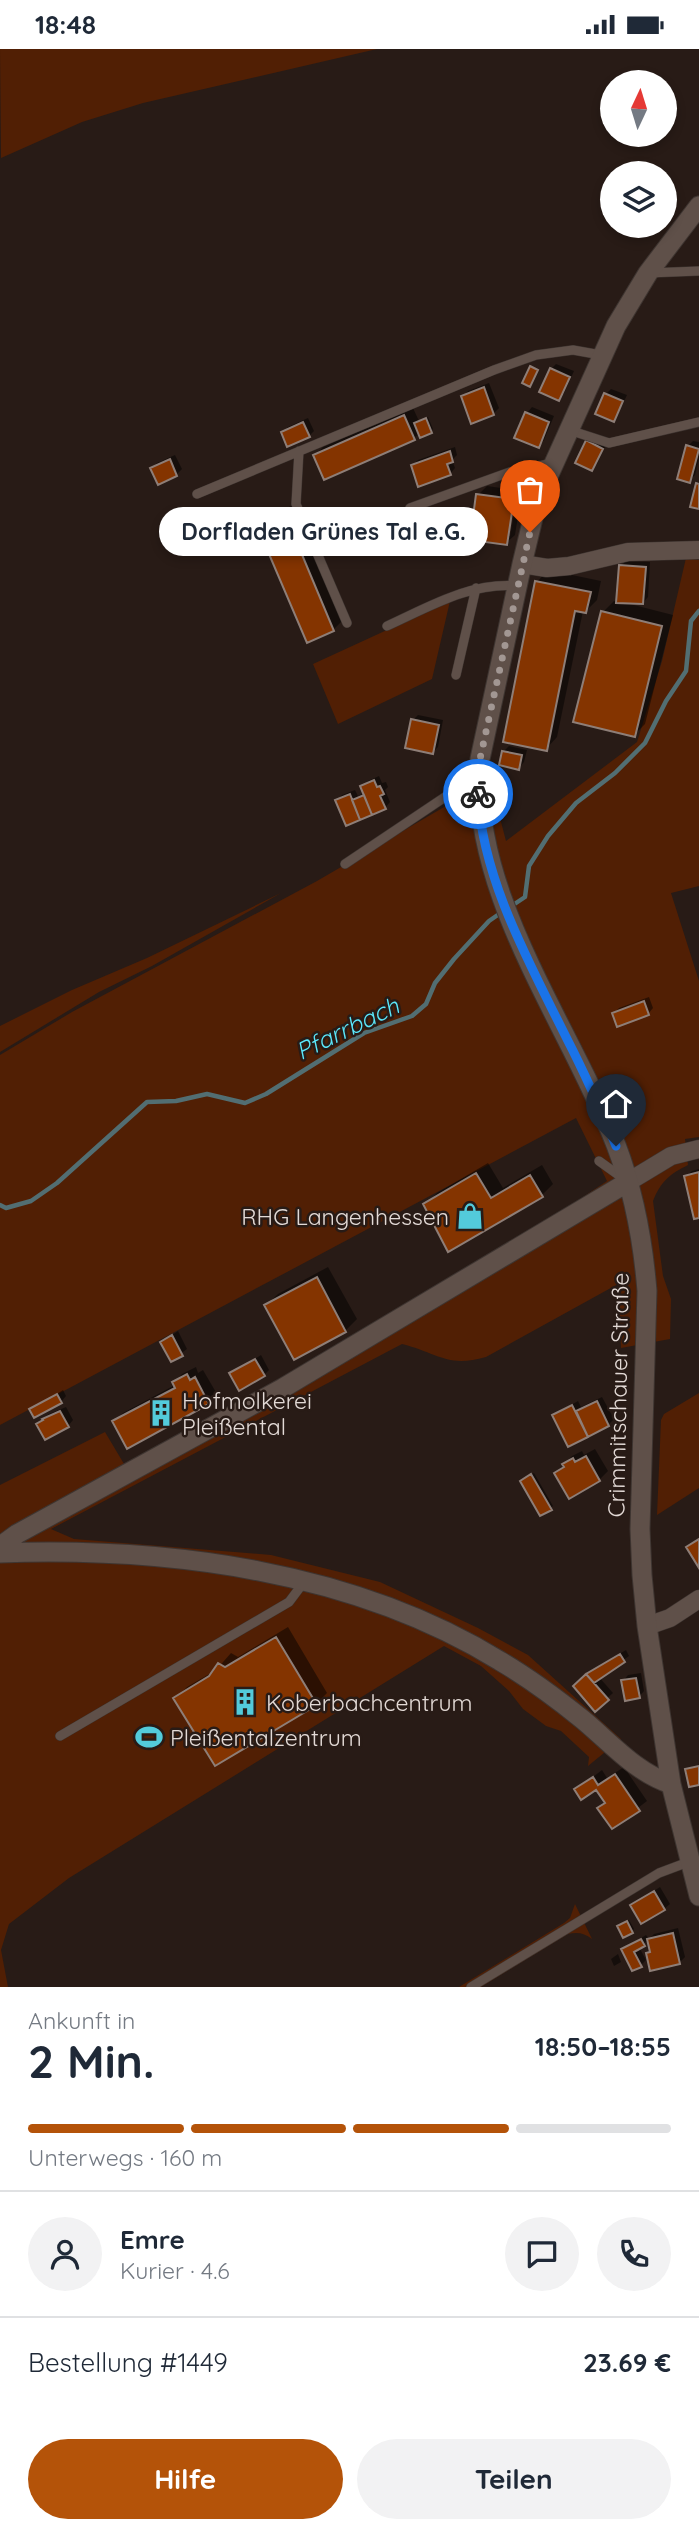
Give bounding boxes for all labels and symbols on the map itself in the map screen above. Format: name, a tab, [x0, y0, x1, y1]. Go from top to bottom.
north arrow	[600, 70, 677, 147]
pin	[500, 460, 560, 532]
callout: Dorfladen Grünes Tal e.G.	[159, 507, 488, 557]
courier	[443, 759, 513, 829]
water label: Pfarrbach	[290, 990, 404, 1066]
pin	[586, 1074, 646, 1146]
shop icon: RHG Langenhessen	[455, 1201, 485, 1231]
place label: RHG Langenhessen	[241, 1202, 449, 1231]
street label: Crimmitschauer Straße	[601, 1272, 635, 1518]
place label: Hofmolkerei Pleißental	[182, 1386, 312, 1441]
building icon: Hofmolkerei Pleißental	[146, 1398, 176, 1428]
building icon: Koberbachcentrum	[230, 1687, 260, 1717]
place label: Koberbachcentrum	[266, 1688, 473, 1717]
sports icon: Pleißentalzentrum	[134, 1722, 164, 1752]
place label: Pleißentalzentrum	[170, 1723, 362, 1752]

